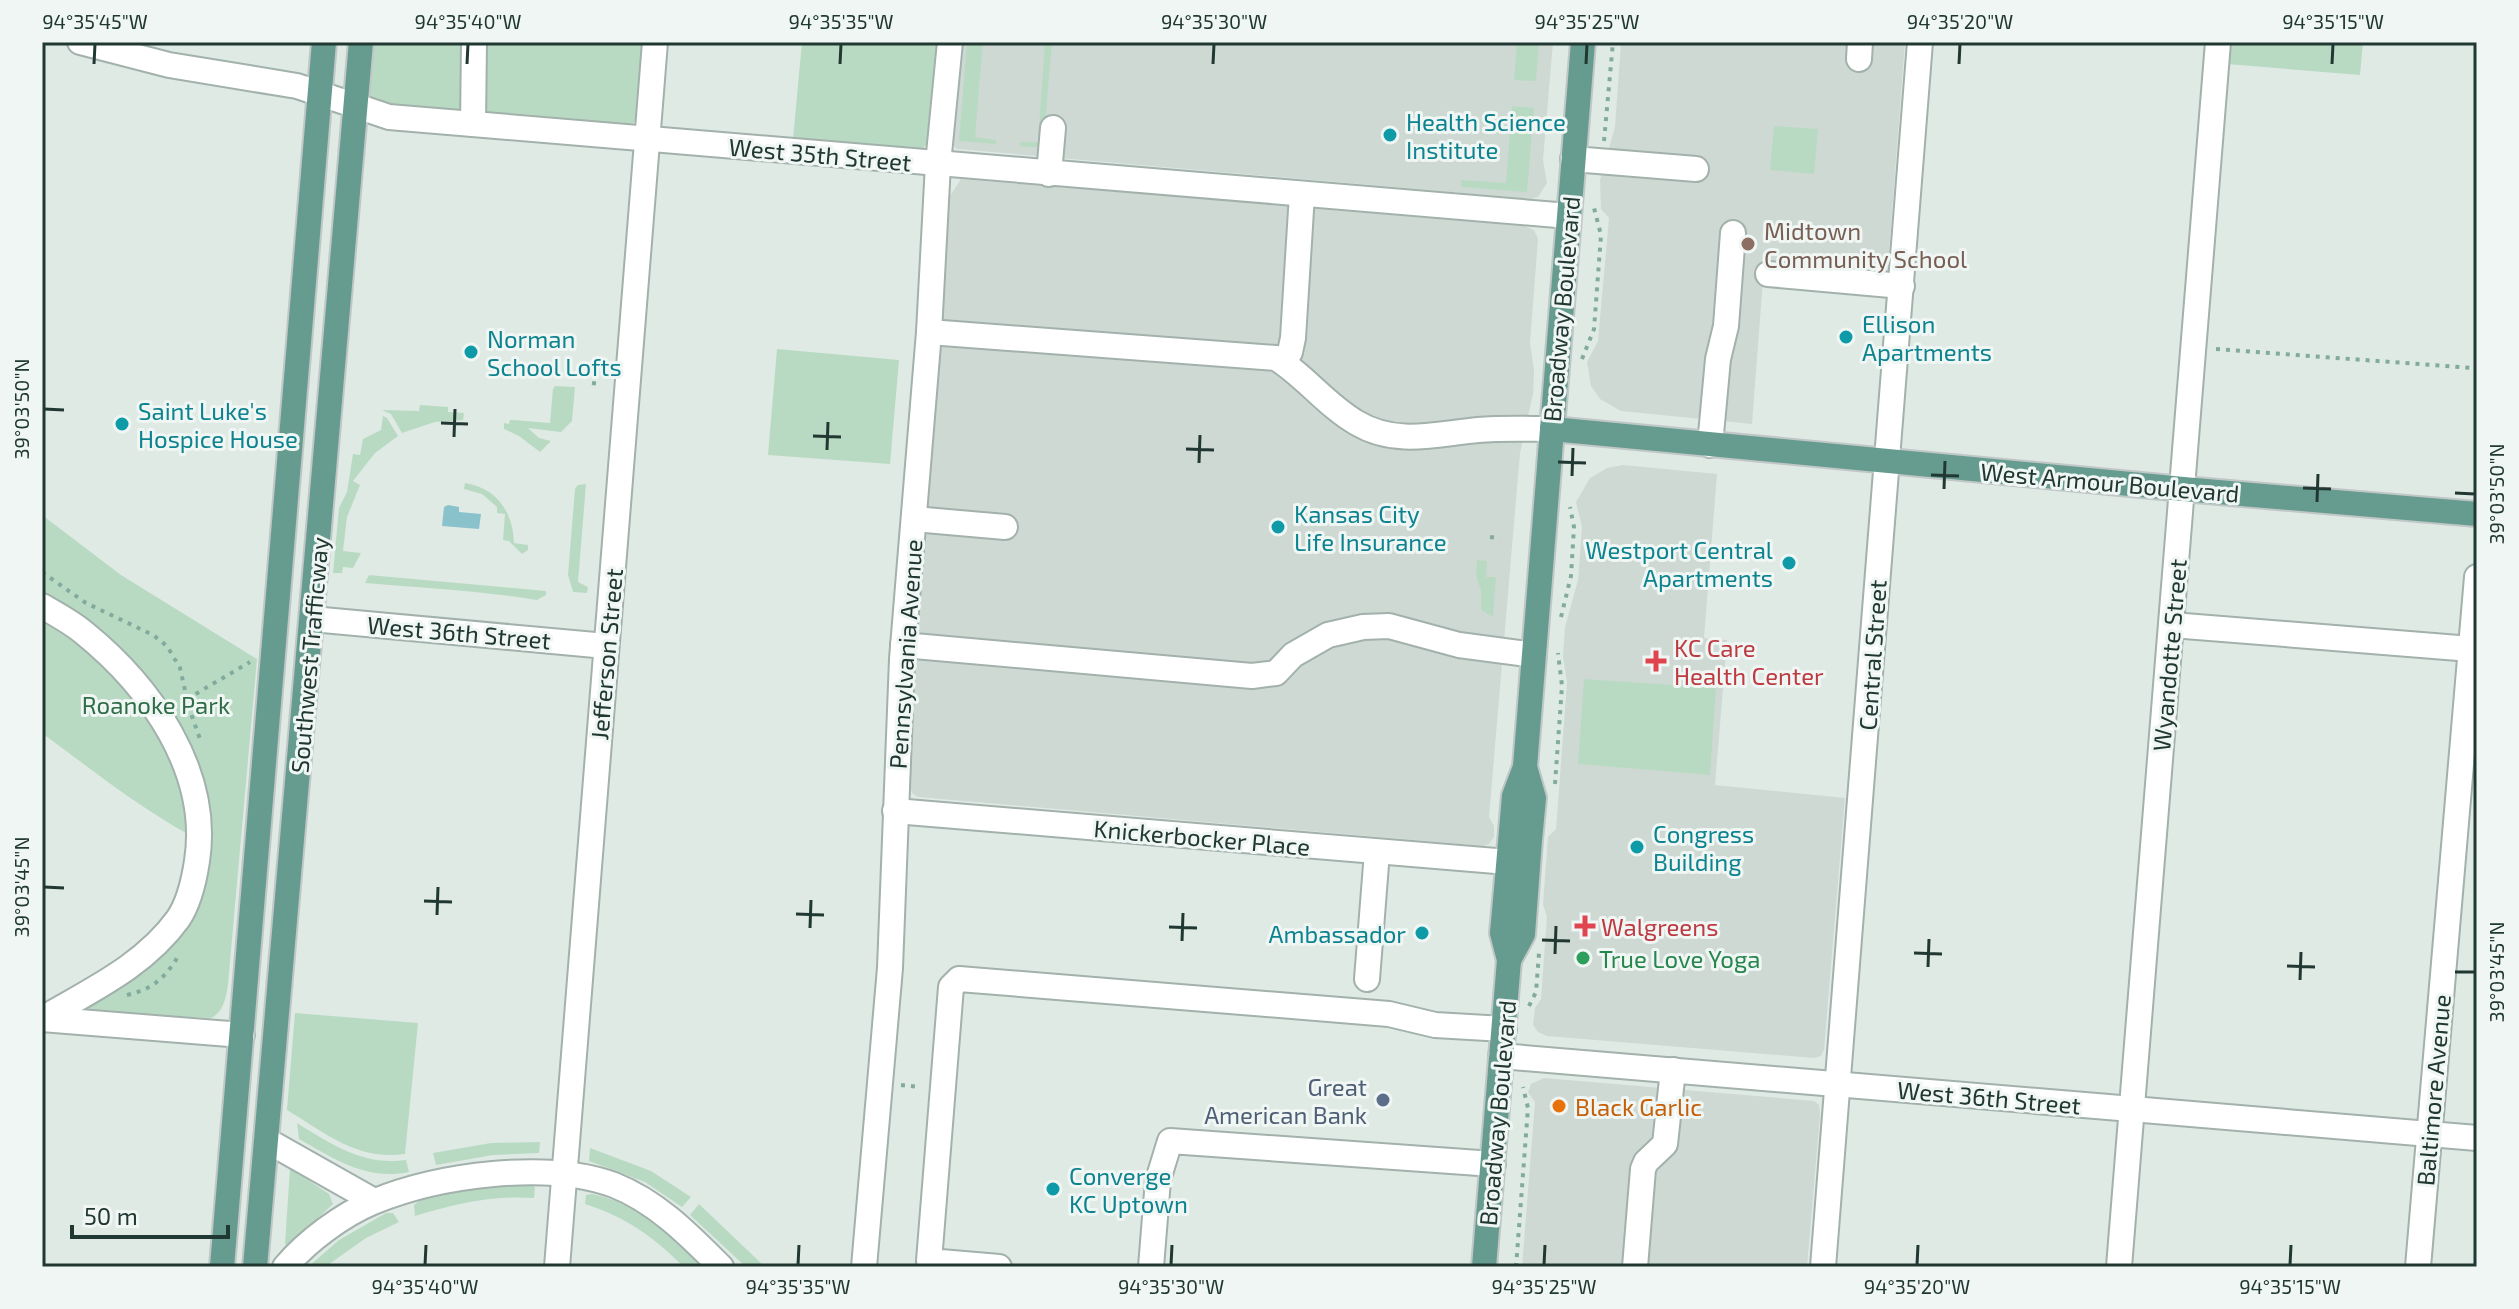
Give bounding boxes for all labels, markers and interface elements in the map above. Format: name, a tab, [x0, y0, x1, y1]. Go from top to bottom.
text: 94°35'45"W	[42, 9, 148, 33]
text: 94°35'40"W	[415, 9, 522, 33]
text: 94°35'35"W	[789, 9, 893, 33]
text: 94°35'30"W	[1161, 9, 1267, 33]
text: 94°35'25"W	[1535, 9, 1640, 33]
text: 94°35'20"W	[1907, 9, 2013, 33]
text: 94°35'15"W	[2282, 9, 2384, 33]
place label: Health Science Institute	[1406, 107, 1566, 164]
marker: Health Science Institute	[1381, 126, 1399, 144]
street label: West 35th Street	[727, 132, 913, 176]
street label: Broadway Boulevard	[1537, 195, 1585, 423]
place label: Midtown Community School	[1764, 216, 1967, 273]
marker: Midtown Community School	[1739, 235, 1757, 253]
place label: Ellison Apartments	[1862, 309, 1992, 366]
place label: Norman School Lofts	[487, 324, 622, 381]
marker: Ellison Apartments	[1837, 328, 1855, 346]
marker: Norman School Lofts	[462, 343, 480, 361]
text: 39°03'50"N	[9, 358, 33, 460]
place label: Saint Luke's Hospice House	[138, 396, 298, 453]
marker: Saint Luke's Hospice House	[113, 415, 131, 433]
text: 39°03'50"N	[2484, 443, 2508, 545]
street label: West Armour Boulevard	[1979, 456, 2241, 508]
place label: Kansas City Life Insurance	[1294, 499, 1447, 556]
marker: Kansas City Life Insurance	[1269, 518, 1287, 536]
place label: Westport Central Apartments	[1585, 535, 1773, 592]
street label: Southwest Trafficway	[284, 536, 334, 774]
street label: Pennsylvania Avenue	[883, 538, 927, 770]
marker: Westport Central Apartments	[1780, 554, 1798, 572]
street label: Wyandotte Street	[2146, 558, 2192, 752]
street label: Jefferson Street	[584, 567, 628, 741]
street label: Central Street	[1852, 579, 1892, 731]
street label: West 36th Street	[366, 610, 552, 654]
place label: KC Care Health Center	[1674, 633, 1824, 690]
marker: KC Care Health Center	[1645, 650, 1667, 672]
park label: Roanoke Park	[82, 690, 230, 719]
street label: Knickerbocker Place	[1092, 813, 1312, 861]
place label: Congress Building	[1653, 819, 1754, 876]
text: 39°03'45"N	[9, 837, 33, 937]
marker: Congress Building	[1628, 838, 1646, 856]
place label: Walgreens	[1601, 912, 1718, 941]
marker: Walgreens	[1576, 917, 1594, 935]
place label: Ambassador	[1269, 919, 1406, 948]
text: 39°03'45"N	[2484, 922, 2508, 1022]
marker: Ambassador	[1413, 924, 1431, 942]
place label: True Love Yoga	[1599, 944, 1760, 973]
marker: True Love Yoga	[1574, 949, 1592, 967]
street label: Baltimore Avenue	[2410, 993, 2456, 1187]
street label: Broadway Boulevard	[1473, 999, 1521, 1227]
place label: Great American Bank	[1204, 1072, 1367, 1129]
street label: West 36th Street	[1896, 1075, 2082, 1119]
marker: Great American Bank	[1374, 1091, 1392, 1109]
place label: Black Garlic	[1575, 1092, 1702, 1121]
marker: Black Garlic	[1550, 1097, 1568, 1115]
place label: Converge KC Uptown	[1069, 1161, 1188, 1218]
marker: Converge KC Uptown	[1044, 1180, 1062, 1198]
scale bar	[72, 1189, 228, 1239]
text: 50 m	[84, 1201, 138, 1230]
text: 94°35'40"W	[372, 1274, 479, 1298]
text: 94°35'35"W	[746, 1274, 850, 1298]
text: 94°35'30"W	[1118, 1274, 1224, 1298]
text: 94°35'25"W	[1492, 1274, 1597, 1298]
text: 94°35'20"W	[1864, 1274, 1970, 1298]
text: 94°35'15"W	[2239, 1274, 2341, 1298]

